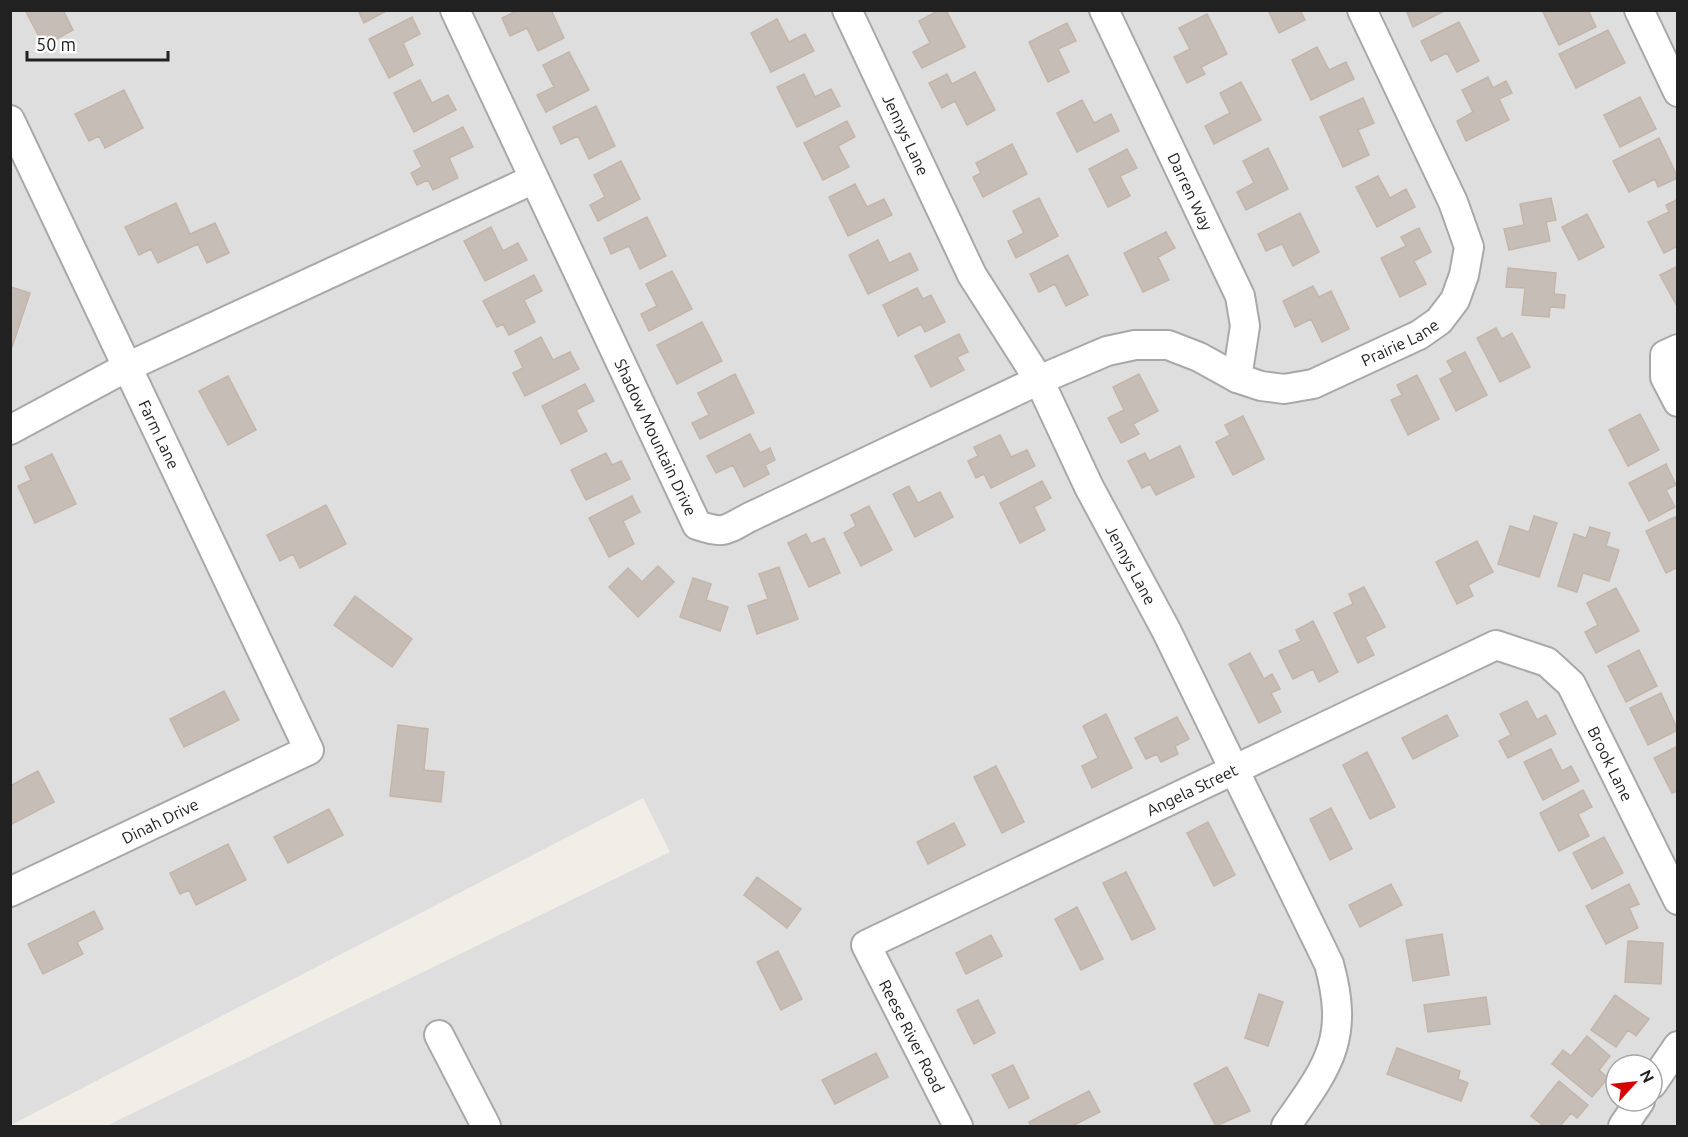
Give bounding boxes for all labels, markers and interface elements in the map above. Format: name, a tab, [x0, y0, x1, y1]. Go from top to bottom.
scale bar	[27, 24, 168, 62]
text: 50 m	[36, 34, 76, 54]
street label: Jennys Lane	[879, 91, 933, 178]
street label: Darren Way	[1164, 150, 1217, 233]
street label: Prairie Lane	[1358, 315, 1442, 370]
street label: Shadow Mountain Drive	[611, 356, 700, 518]
street label: Farm Lane	[135, 397, 183, 472]
street label: Jennys Lane	[1102, 522, 1160, 608]
street label: Brook Lane	[1584, 723, 1637, 804]
street label: Angela Street	[1144, 760, 1241, 819]
street label: Dinah Drive	[119, 795, 201, 847]
street label: Reese River Road	[876, 977, 948, 1095]
north arrow	[1604, 1053, 1664, 1113]
text: N	[1637, 1067, 1658, 1086]

